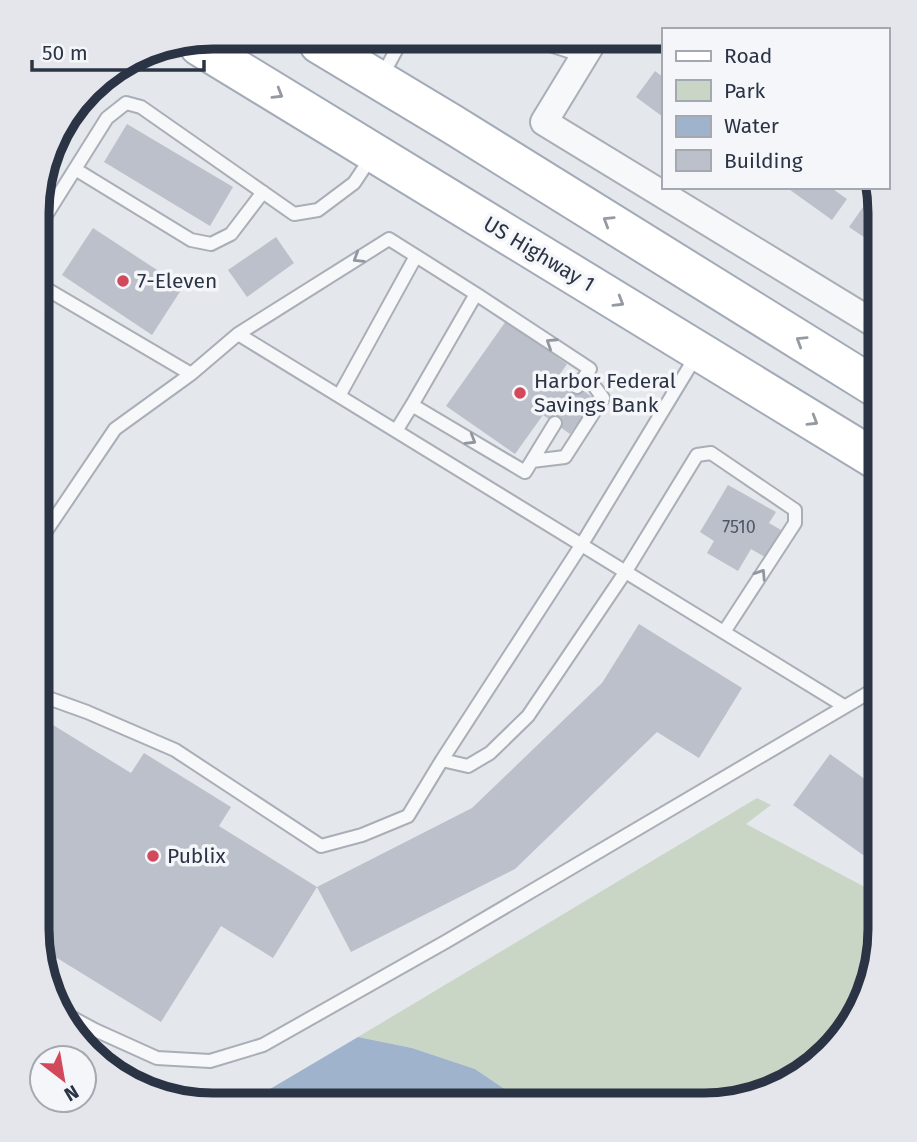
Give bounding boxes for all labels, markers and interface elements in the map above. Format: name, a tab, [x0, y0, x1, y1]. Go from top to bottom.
scale bar	[32, 28, 203, 72]
legend	[662, 28, 889, 189]
text: 50 m	[42, 40, 88, 66]
text: Road	[724, 43, 772, 69]
text: Park	[724, 78, 766, 104]
one-way arrow	[270, 86, 283, 99]
text: Water	[724, 113, 779, 139]
text: Building	[724, 148, 803, 174]
street label: US Highway 1	[479, 211, 599, 297]
one-way arrow	[603, 217, 616, 230]
one-way arrow	[353, 250, 366, 263]
place label: 7-Eleven	[137, 268, 217, 294]
marker: 7-Eleven	[115, 273, 131, 289]
one-way arrow	[611, 294, 624, 307]
one-way arrow	[796, 337, 809, 350]
one-way arrow	[546, 339, 559, 352]
place label: Harbor Federal Savings Bank	[534, 368, 676, 418]
marker: Harbor Federal Savings Bank	[512, 385, 528, 401]
one-way arrow	[805, 412, 818, 425]
one-way arrow	[464, 432, 477, 445]
house number: 7510	[722, 516, 756, 538]
one-way arrow	[753, 569, 766, 582]
place label: Publix	[167, 843, 226, 869]
marker: Publix	[145, 848, 161, 864]
north arrow	[28, 1044, 98, 1114]
text: N	[60, 1080, 83, 1106]

